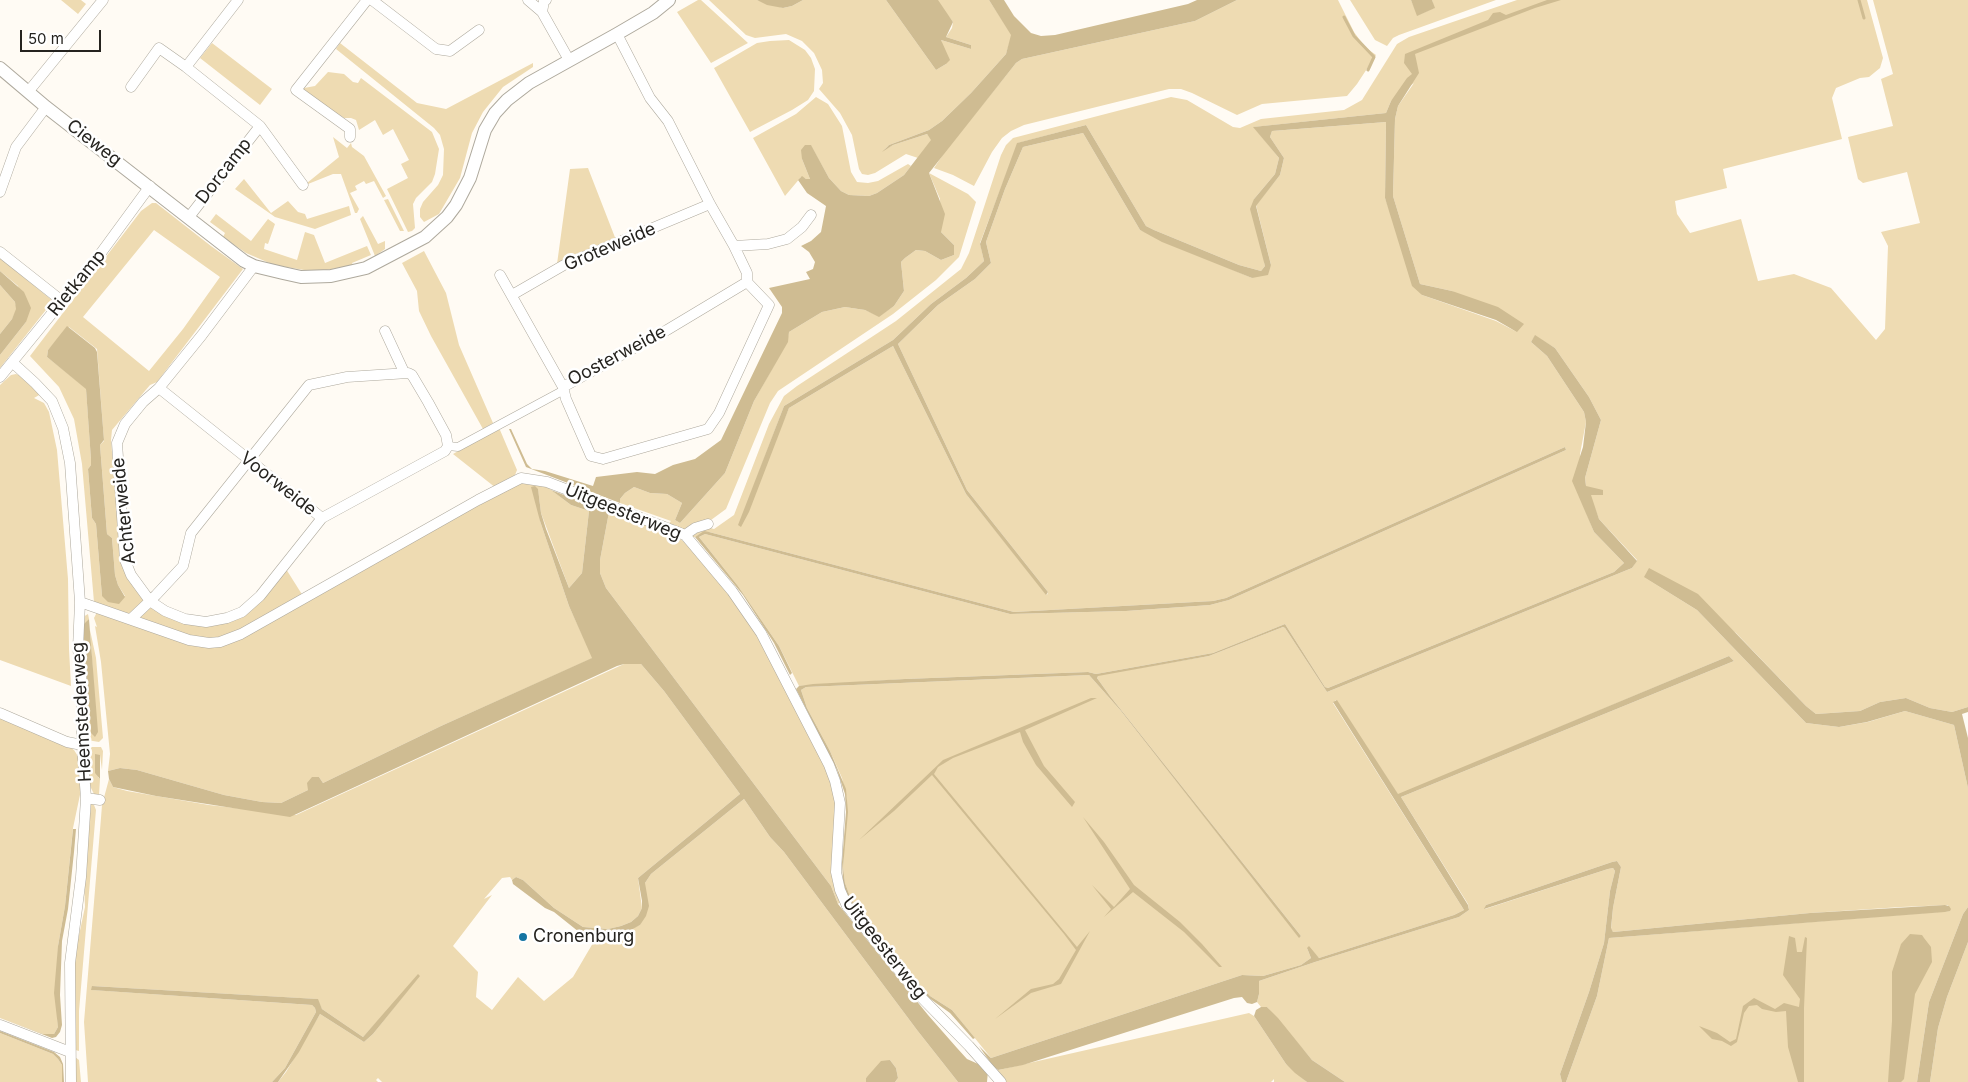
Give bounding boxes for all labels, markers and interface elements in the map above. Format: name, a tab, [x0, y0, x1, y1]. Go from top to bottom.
scale bar	[22, 20, 104, 52]
text: 50 m	[28, 29, 64, 48]
street label: Cieweg	[62, 115, 126, 171]
street label: Dorcamp	[192, 134, 256, 208]
street label: Groteweide	[561, 218, 659, 276]
street label: Rietkamp	[44, 245, 110, 321]
street label: Oosterweide	[564, 321, 670, 391]
street label: Voorweide	[236, 448, 320, 520]
street label: Achterweide	[108, 457, 140, 565]
street label: Uitgeesterweg	[561, 479, 685, 545]
street label: Heemstederweg	[68, 641, 96, 783]
street label: Uitgeesterweg	[837, 892, 931, 1004]
place label: Cronenburg	[533, 926, 634, 948]
marker: Cronenburg	[517, 931, 529, 943]

